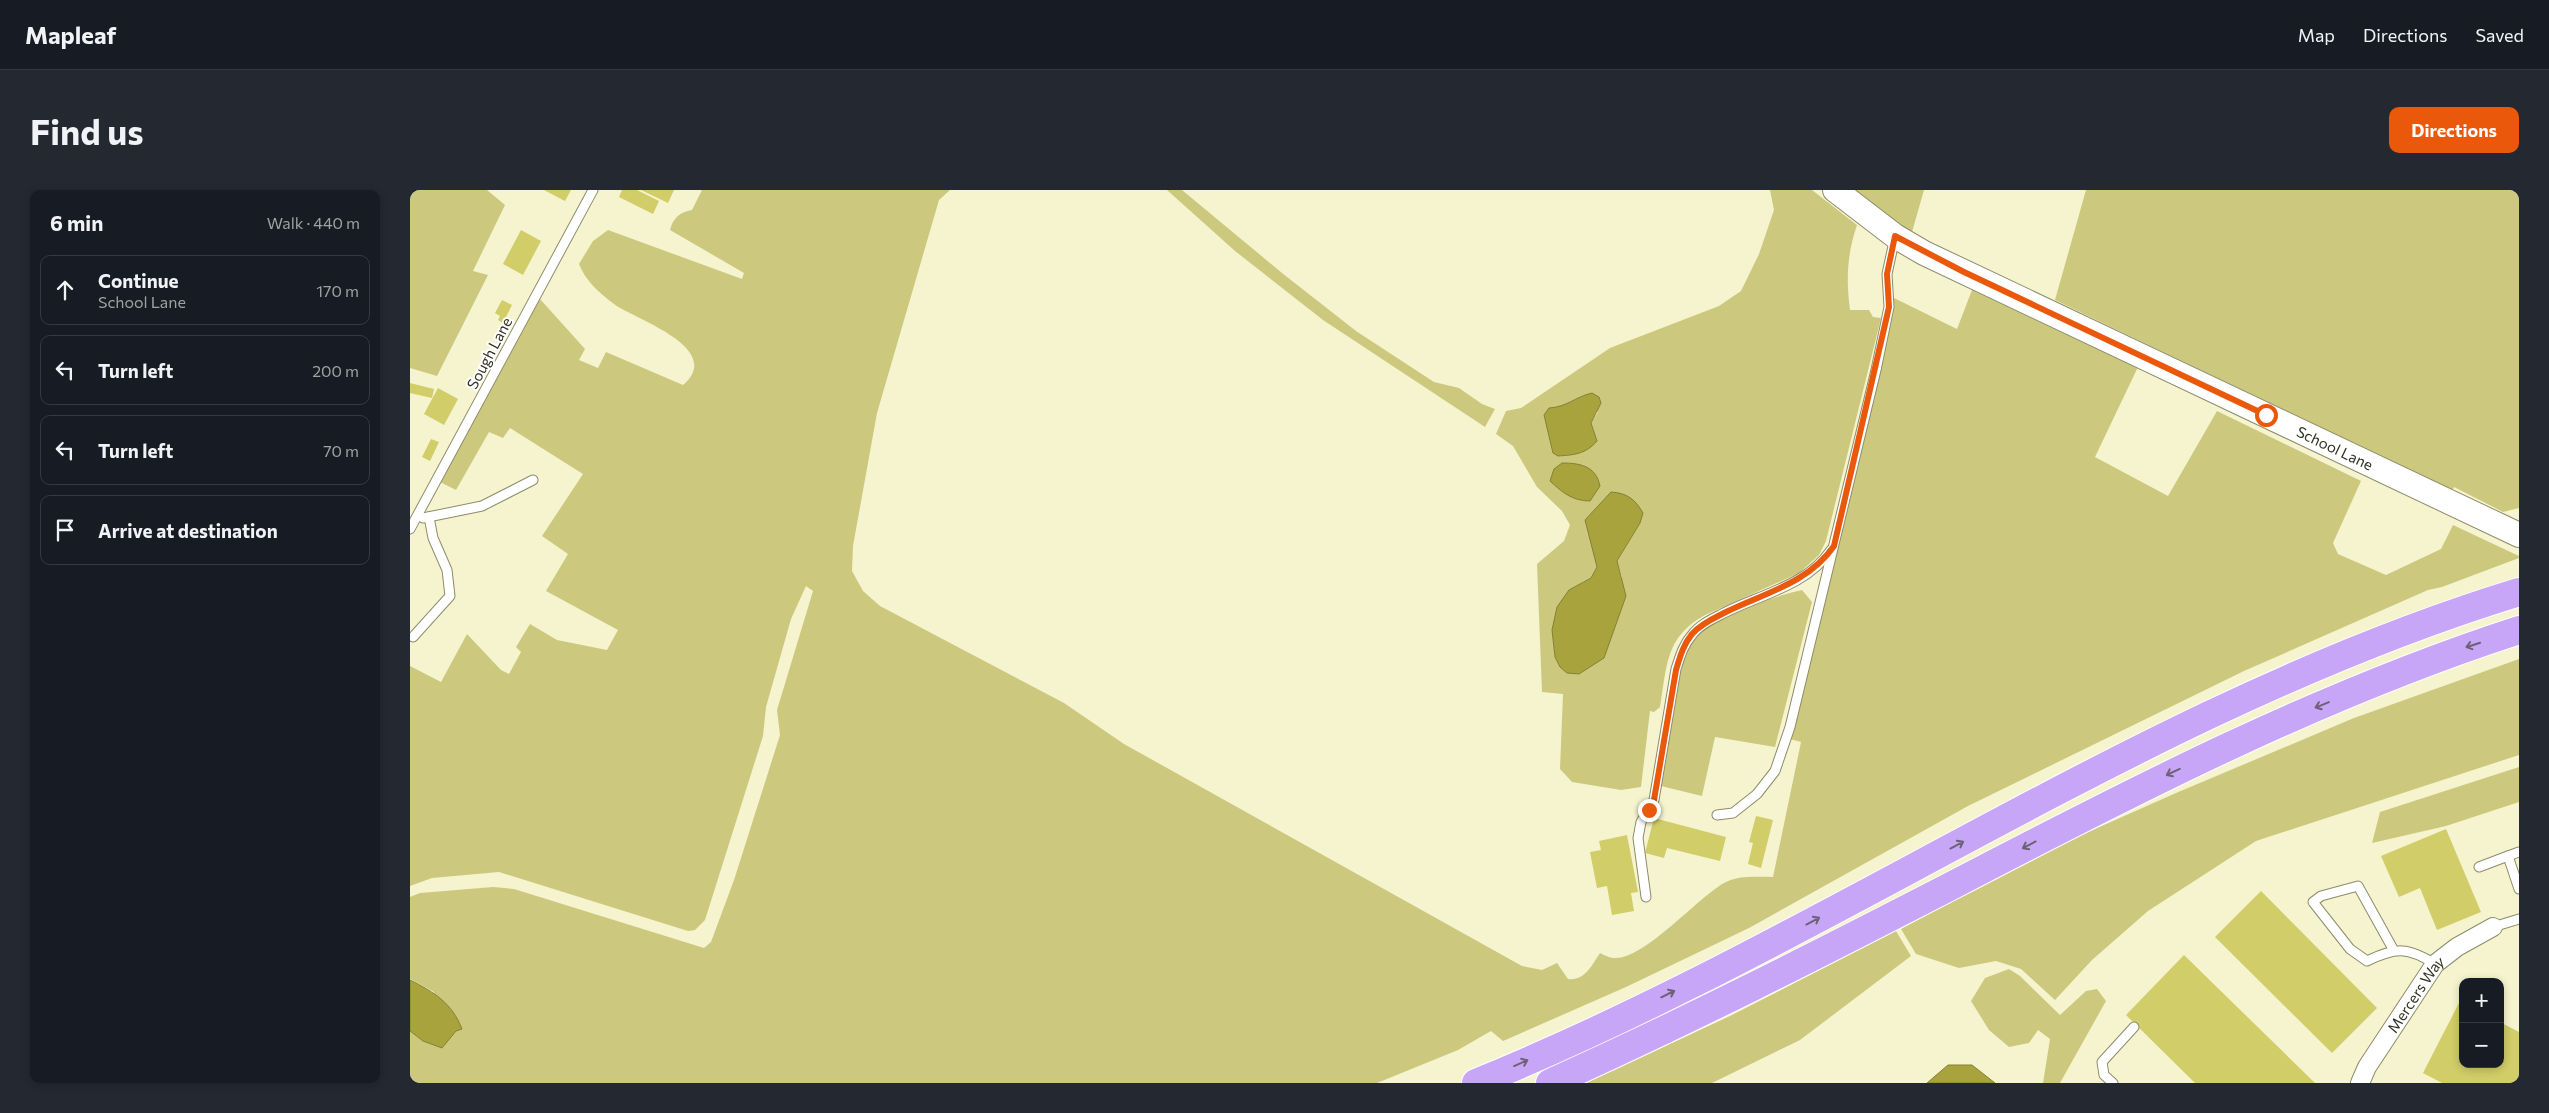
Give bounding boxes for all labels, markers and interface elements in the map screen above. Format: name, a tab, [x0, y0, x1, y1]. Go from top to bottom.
text: Mapleaf	[25, 20, 116, 49]
text: Map	[2298, 24, 2335, 46]
text: Directions	[2363, 24, 2447, 46]
text: Saved	[2475, 24, 2524, 46]
button: Directions	[2389, 107, 2519, 153]
text: Find us	[30, 109, 144, 152]
text: 6 min	[50, 210, 103, 235]
text: Walk · 440 m	[267, 213, 360, 232]
text: Continue	[98, 269, 178, 292]
icon: ahead	[51, 276, 79, 304]
text: 170 m	[316, 281, 359, 300]
text: School Lane	[98, 292, 186, 311]
street label: Sough Lane	[463, 314, 515, 392]
icon: left	[51, 356, 79, 384]
text: Turn left	[98, 359, 173, 382]
text: 200 m	[312, 361, 359, 380]
route start	[2255, 404, 2278, 427]
street label: School Lane	[2294, 422, 2376, 474]
icon: left	[51, 436, 79, 464]
text: Turn left	[98, 439, 173, 462]
text: 70 m	[323, 441, 359, 460]
icon: arrive	[51, 516, 79, 544]
text: Arrive at destination	[98, 519, 278, 542]
one-way arrow	[2465, 641, 2481, 650]
one-way arrow	[2315, 701, 2330, 711]
one-way arrow	[2166, 767, 2181, 777]
route end	[1638, 799, 1661, 822]
one-way arrow	[1949, 840, 1964, 850]
one-way arrow	[2021, 840, 2036, 850]
one-way arrow	[1805, 916, 1820, 925]
street label: Mercers Way	[2383, 952, 2447, 1036]
map controls	[2459, 978, 2504, 1068]
button: +	[2459, 978, 2504, 1023]
one-way arrow	[1660, 989, 1675, 998]
button: −	[2459, 1023, 2504, 1068]
one-way arrow	[1513, 1058, 1528, 1068]

